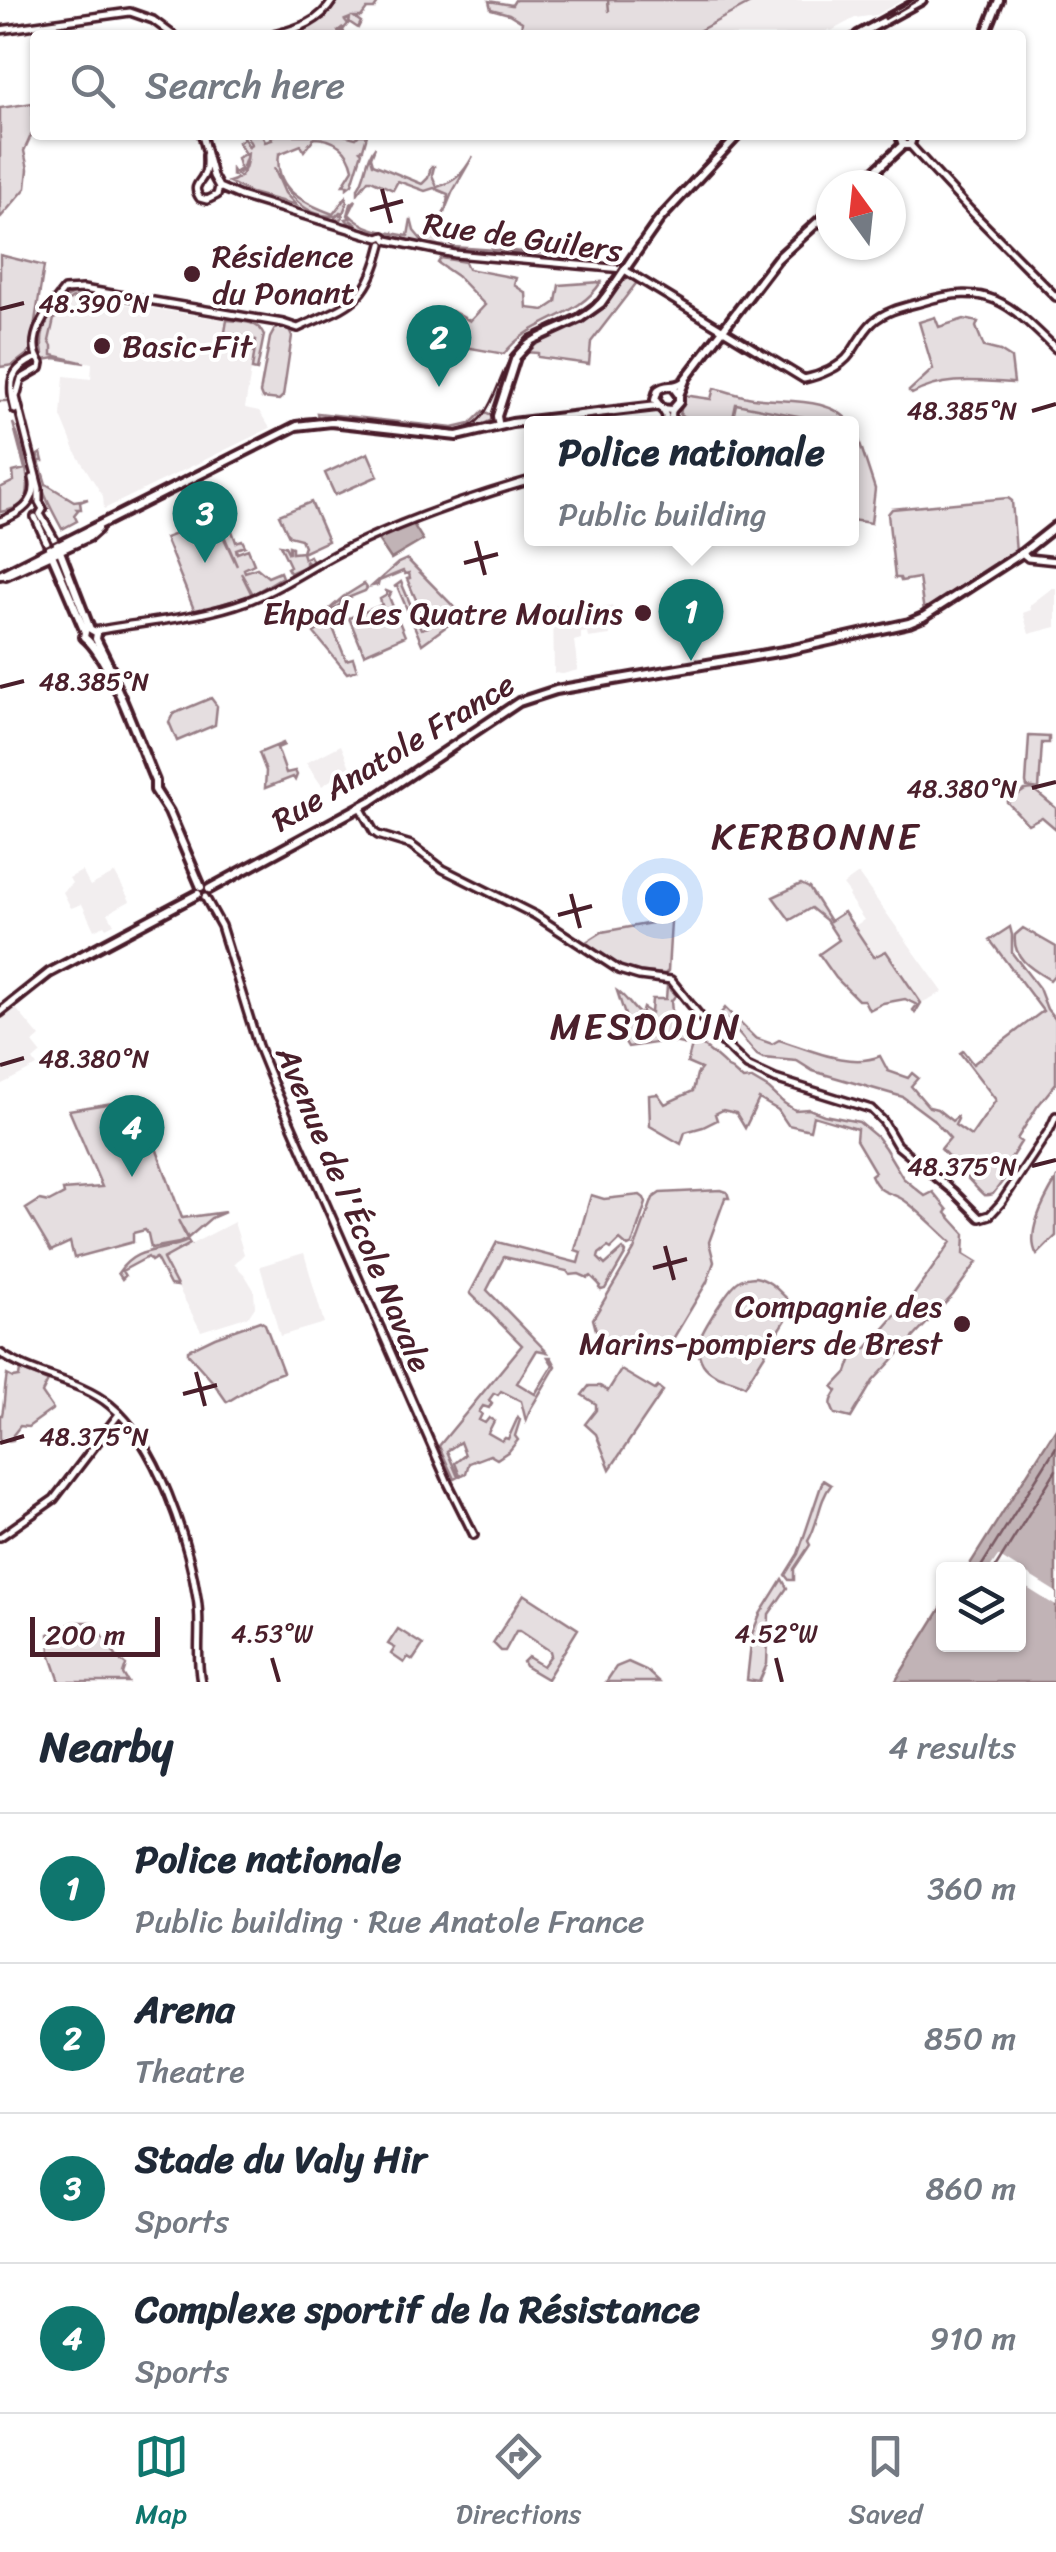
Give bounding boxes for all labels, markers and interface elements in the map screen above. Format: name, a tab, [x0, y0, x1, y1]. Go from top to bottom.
search box	[30, 30, 1026, 140]
text: Search here	[145, 52, 345, 119]
icon: search	[65, 58, 120, 113]
north arrow	[816, 170, 906, 260]
street label: Rue de Guilers	[420, 195, 626, 280]
place label: Résidence du Ponant	[212, 228, 355, 322]
marker: Résidence du Ponant	[181, 263, 203, 285]
text: 48.390°N	[38, 281, 150, 326]
pin: 2	[406, 304, 472, 387]
place label: Basic-Fit	[122, 318, 253, 375]
marker: Basic-Fit	[91, 335, 113, 357]
text: 48.385°N	[907, 388, 1018, 433]
popup	[524, 416, 859, 546]
text: Police nationale	[558, 419, 825, 486]
pin: 3	[172, 480, 238, 563]
text: Public building	[558, 486, 766, 543]
pin: 1	[658, 578, 724, 661]
place label: Ehpad Les Quatre Moulins	[263, 585, 623, 642]
marker: Ehpad Les Quatre Moulins	[632, 602, 654, 624]
street label: Rue Anatole France	[260, 657, 526, 848]
text: 48.385°N	[39, 659, 150, 704]
text: 48.380°N	[907, 766, 1018, 811]
district label: KERBONNE	[711, 803, 921, 870]
your location	[637, 873, 688, 924]
district label: MESDOUN	[550, 993, 742, 1060]
text: 48.380°N	[39, 1036, 150, 1081]
street label: Avenue de l'École Navale	[259, 1036, 448, 1381]
pin: 4	[100, 1094, 164, 1177]
text: 48.375°N	[907, 1144, 1017, 1189]
place label: Compagnie des Marins-pompiers de Brest	[579, 1278, 943, 1372]
marker: Compagnie des Marins-pompiers de Brest	[951, 1313, 973, 1335]
text: 48.375°N	[39, 1414, 149, 1459]
map controls	[936, 1562, 1026, 1652]
button: layers	[936, 1562, 1026, 1652]
text: 200 m	[45, 1610, 125, 1659]
text: 4.53°W	[231, 1611, 314, 1656]
text: 4.52°W	[735, 1611, 818, 1656]
scale bar	[30, 1612, 160, 1656]
text: Nearby	[40, 1710, 173, 1784]
text: 4 results	[888, 1719, 1016, 1776]
text: Police nationale	[135, 1826, 401, 1893]
text: 1	[66, 1860, 79, 1917]
text: 360 m	[927, 1860, 1016, 1917]
text: Public building · Rue Anatole France	[135, 1893, 644, 1950]
text: Arena	[135, 1976, 235, 2043]
text: 2	[63, 2010, 82, 2067]
text: 850 m	[924, 2010, 1016, 2067]
text: Theatre	[135, 2043, 245, 2100]
text: Stade du Valy Hir	[135, 2126, 427, 2193]
text: 3	[64, 2160, 81, 2217]
text: 860 m	[925, 2160, 1016, 2217]
text: Sports	[135, 2193, 229, 2250]
text: Complexe sportif de la Résistance	[135, 2276, 700, 2343]
text: 4	[62, 2310, 83, 2367]
text: 910 m	[930, 2310, 1016, 2367]
text: Sports	[135, 2343, 229, 2400]
tab: Map	[134, 2429, 189, 2538]
tab: Directions	[456, 2429, 581, 2538]
tab: Saved	[849, 2429, 922, 2538]

